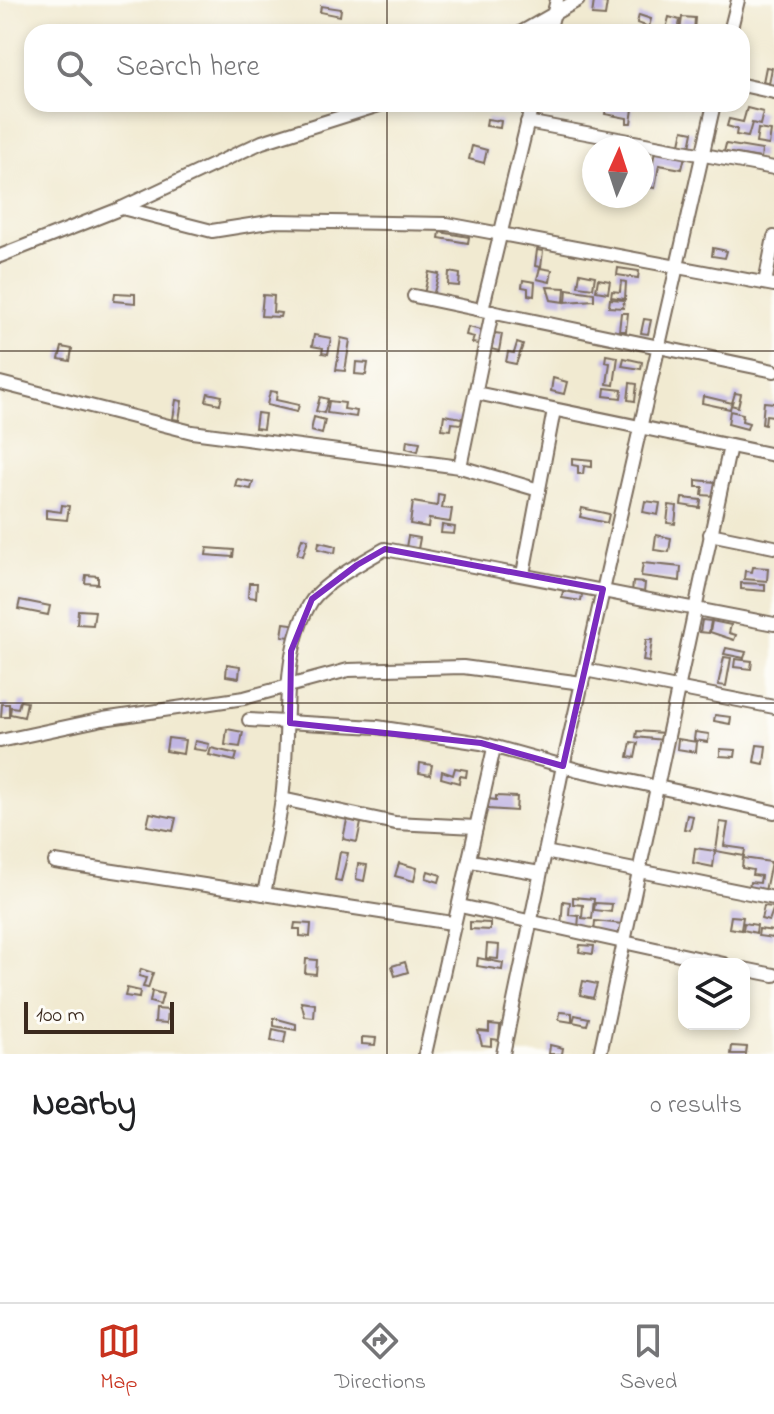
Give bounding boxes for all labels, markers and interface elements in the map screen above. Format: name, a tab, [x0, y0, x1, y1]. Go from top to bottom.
search box	[24, 24, 750, 112]
icon: search	[52, 46, 96, 90]
text: Search here	[116, 46, 260, 90]
north arrow	[582, 136, 654, 208]
map controls	[678, 958, 750, 1030]
button: layers	[678, 958, 750, 1030]
scale bar	[24, 998, 174, 1034]
text: 100 m	[36, 1000, 85, 1032]
text: Nearby	[32, 1081, 136, 1131]
text: 0 results	[650, 1087, 742, 1125]
tab: Map	[97, 1319, 141, 1399]
tab: Directions	[335, 1319, 426, 1399]
tab: Saved	[620, 1319, 677, 1399]

